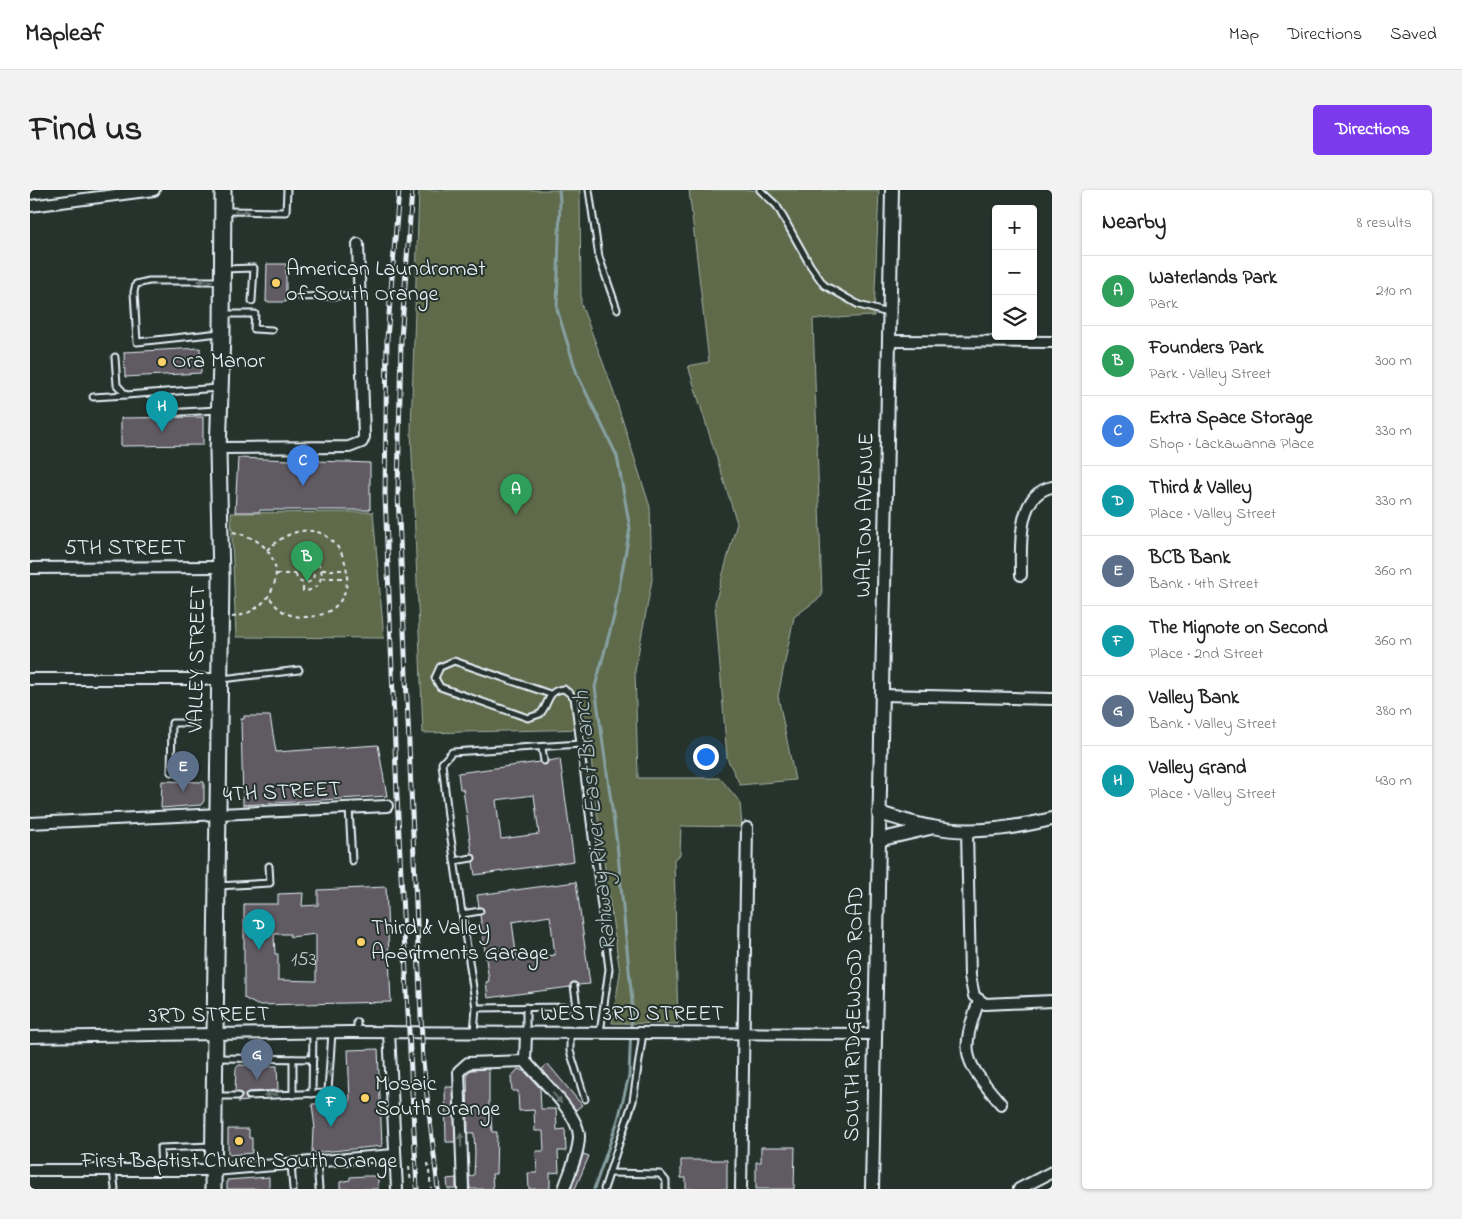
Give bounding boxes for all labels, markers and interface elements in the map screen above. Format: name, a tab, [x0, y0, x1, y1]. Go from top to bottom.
text: Mapleaf	[25, 17, 104, 52]
text: Map	[1229, 22, 1259, 48]
text: Directions	[1287, 22, 1362, 48]
text: Saved	[1390, 22, 1437, 48]
text: Find us	[30, 105, 142, 156]
button: Directions	[1313, 105, 1432, 155]
map controls	[992, 205, 1037, 340]
button: +	[992, 205, 1037, 250]
one-way arrow	[234, 208, 250, 216]
text: Nearby	[1102, 208, 1166, 238]
text: 8 results	[1356, 211, 1412, 235]
button: −	[992, 250, 1037, 295]
place label: American Laundromat of South Orange	[286, 254, 486, 312]
text: Waterlands Park	[1149, 265, 1277, 292]
one-way arrow	[197, 277, 213, 285]
marker: American Laundromat of South Orange	[270, 277, 282, 289]
text: A	[1113, 279, 1123, 303]
text: 210 m	[1376, 279, 1412, 303]
text: Park	[1149, 292, 1178, 316]
button: layers	[992, 295, 1037, 340]
text: Founders Park	[1149, 335, 1264, 362]
place label: Ora Manor	[172, 346, 265, 378]
text: B	[1113, 349, 1123, 373]
text: 300 m	[1375, 349, 1412, 373]
marker: Ora Manor	[156, 356, 168, 368]
text: Park · Valley Street	[1149, 362, 1271, 386]
pin: H	[146, 391, 178, 432]
text: Extra Space Storage	[1149, 405, 1312, 432]
text: C	[1114, 419, 1122, 443]
text: 330 m	[1375, 419, 1412, 443]
street label: WALTON AVENUE	[849, 432, 883, 598]
text: Shop · Lackawanna Place	[1149, 432, 1314, 456]
pin: C	[287, 445, 319, 486]
pin: A	[500, 474, 532, 515]
text: Third & Valley	[1149, 475, 1252, 502]
text: D	[1112, 489, 1124, 513]
text: 330 m	[1375, 489, 1412, 513]
text: Place · Valley Street	[1149, 502, 1276, 526]
street label: 5TH STREET	[64, 533, 186, 565]
pin: B	[291, 541, 323, 582]
text: BCB Bank	[1149, 545, 1231, 572]
text: E	[1113, 559, 1123, 583]
text: 360 m	[1375, 559, 1412, 583]
text: Bank · 4th Street	[1149, 572, 1259, 596]
street label: VALLEY STREET	[181, 585, 215, 734]
text: The Mignote on Second	[1149, 615, 1328, 642]
text: F	[1113, 629, 1123, 653]
text: 360 m	[1375, 629, 1412, 653]
text: Place · 2nd Street	[1149, 642, 1263, 666]
text: Valley Bank	[1149, 685, 1239, 712]
water label: Rahway River East Branch	[565, 688, 627, 953]
text: G	[1113, 699, 1123, 723]
text: 380 m	[1376, 699, 1412, 723]
text: Bank · Valley Street	[1149, 712, 1277, 736]
your location	[693, 744, 719, 770]
pin: E	[167, 751, 199, 792]
text: Valley Grand	[1149, 755, 1247, 782]
text: H	[1113, 769, 1123, 793]
text: 430 m	[1375, 769, 1412, 793]
street label: 4TH STREET	[222, 774, 342, 812]
text: Place · Valley Street	[1149, 782, 1276, 806]
street label: SOUTH RIDGEWOOD ROAD	[837, 886, 873, 1142]
pin: D	[243, 909, 275, 950]
place label: Third & Valley Apartments Garage	[371, 913, 549, 971]
marker: Third & Valley Apartments Garage	[355, 936, 367, 948]
house number: 153	[291, 946, 317, 975]
street label: 3RD STREET	[148, 999, 270, 1033]
street label: WEST 3RD STREET	[540, 999, 724, 1031]
pin: G	[241, 1039, 273, 1080]
one-way arrow	[326, 1062, 334, 1078]
place label: Mosaic South Orange	[375, 1069, 500, 1127]
pin: F	[315, 1086, 347, 1127]
one-way arrow	[551, 1091, 562, 1104]
one-way arrow	[262, 1092, 278, 1100]
marker: Mosaic South Orange	[359, 1092, 371, 1104]
one-way arrow	[457, 1132, 465, 1148]
marker: First Baptist Church South Orange	[233, 1135, 245, 1147]
place label: First Baptist Church South Orange	[80, 1146, 397, 1179]

